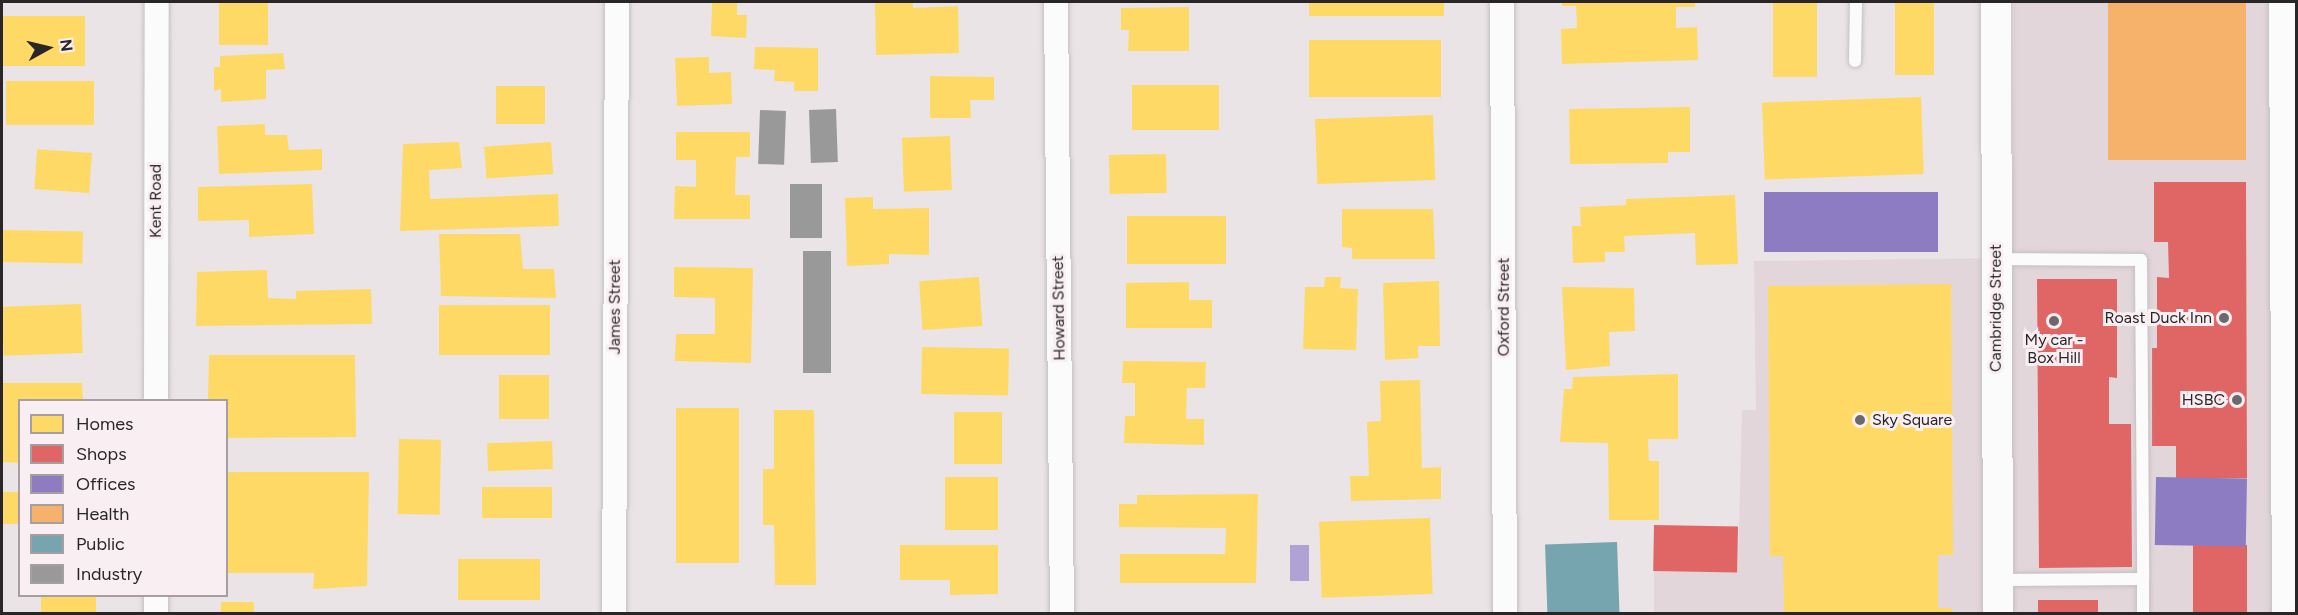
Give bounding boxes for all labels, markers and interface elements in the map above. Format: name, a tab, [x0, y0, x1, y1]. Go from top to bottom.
north arrow	[18, 18, 78, 78]
text: N	[56, 38, 77, 53]
street label: Kent Road	[146, 164, 166, 238]
street label: Cambridge Street	[1986, 244, 2006, 372]
street label: Howard Street	[1048, 255, 1070, 361]
street label: Oxford Street	[1494, 258, 1514, 356]
street label: James Street	[605, 260, 625, 354]
place label: Roast Duck Inn	[2105, 308, 2212, 328]
marker: Roast Duck Inn	[2217, 311, 2231, 325]
marker: My car - Box Hill	[2047, 314, 2061, 328]
place label: My car - Box Hill	[2025, 330, 2083, 368]
place label: HSBC	[2182, 390, 2225, 410]
marker: HSBC	[2230, 393, 2244, 407]
legend	[18, 399, 228, 597]
place label: Sky Square	[1872, 410, 1952, 430]
text: Homes	[76, 413, 134, 435]
marker: Sky Square	[1853, 413, 1867, 427]
text: Shops	[76, 443, 127, 465]
text: Offices	[76, 473, 135, 495]
text: Health	[76, 503, 129, 525]
text: Public	[76, 533, 125, 555]
text: Industry	[76, 563, 142, 585]

